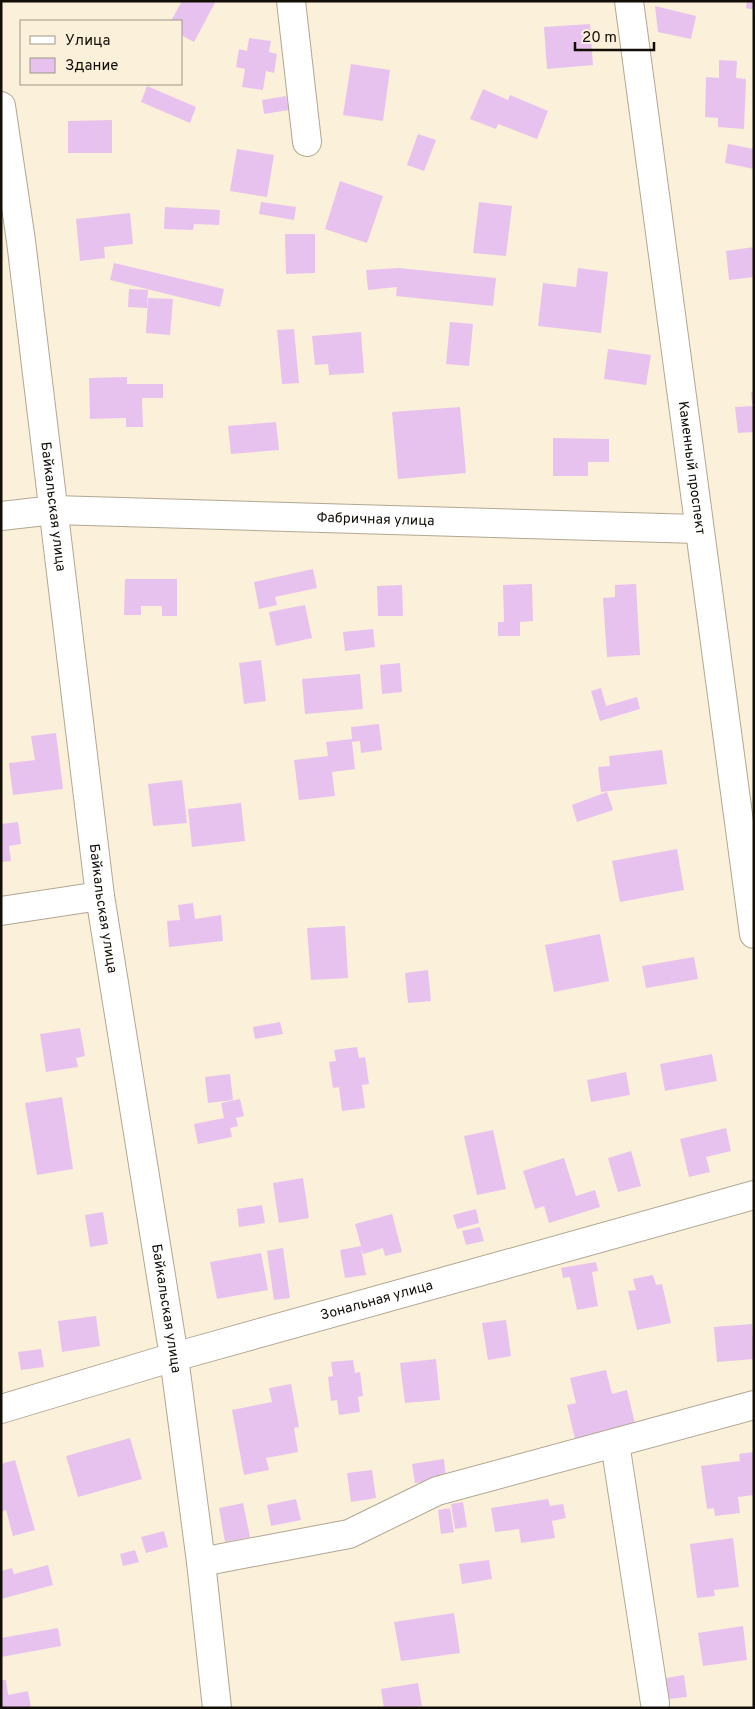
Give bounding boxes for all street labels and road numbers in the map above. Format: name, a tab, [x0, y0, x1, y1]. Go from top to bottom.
street label: Каменный проспект	[674, 400, 709, 536]
street label: Байкальская улица	[37, 441, 69, 572]
street label: Фабричная улица	[316, 509, 435, 530]
street label: Байкальская улица	[85, 843, 121, 974]
street label: Байкальская улица	[147, 1243, 185, 1374]
street label: Зональная улица	[318, 1277, 435, 1324]

